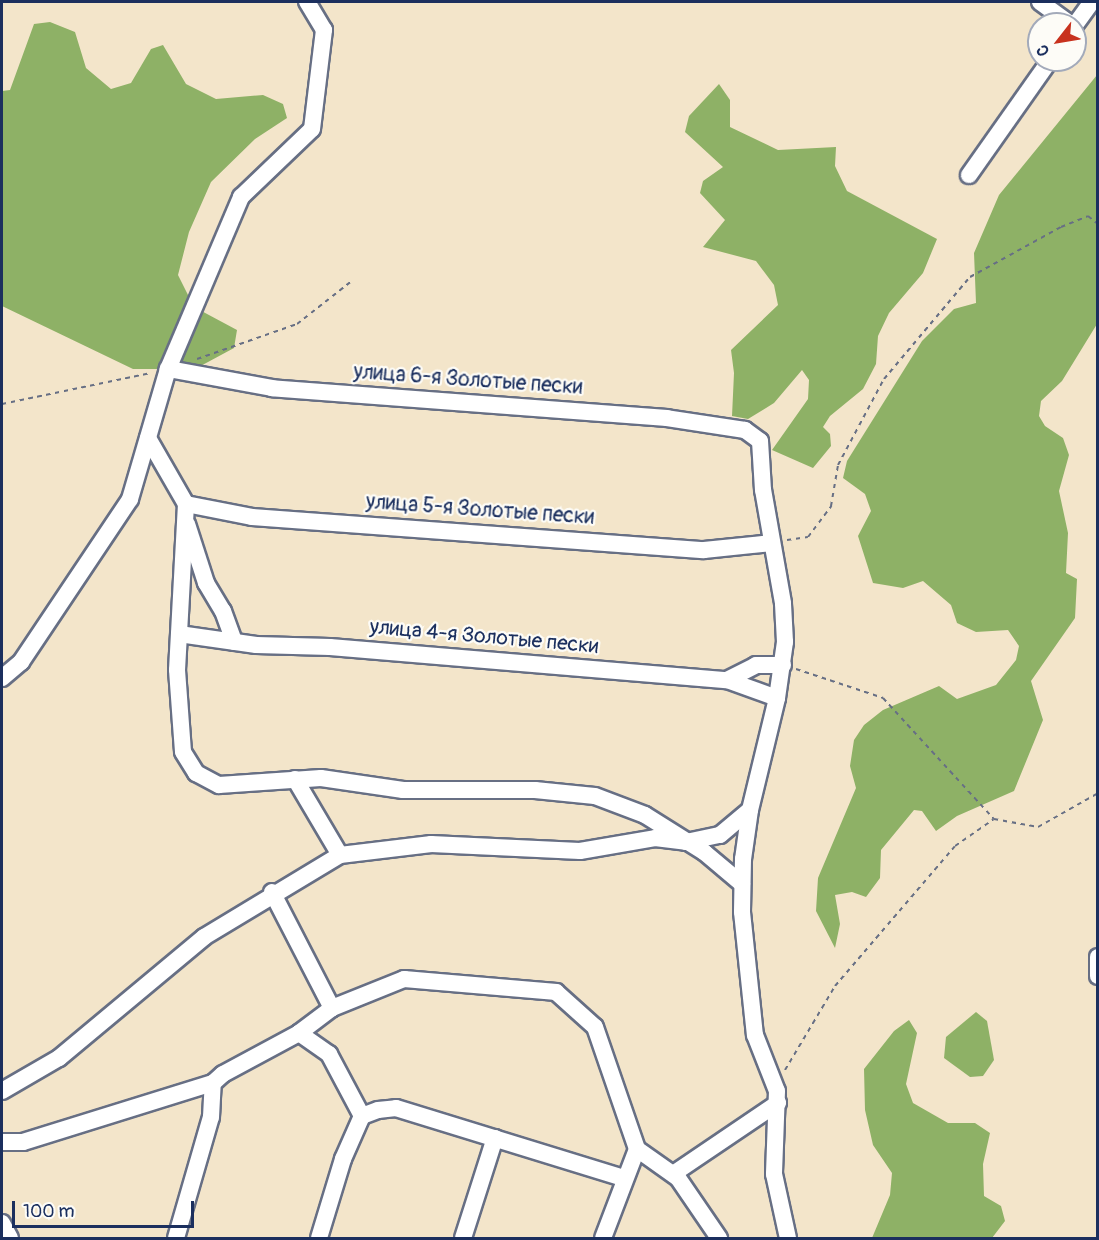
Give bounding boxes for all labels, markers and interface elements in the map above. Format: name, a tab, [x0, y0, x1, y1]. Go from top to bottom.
north arrow	[1027, 12, 1087, 72]
text: С	[1032, 41, 1054, 60]
street label: улица 6-я Золотые пески	[353, 359, 583, 401]
street label: улица 5-я Золотые пески	[365, 489, 595, 531]
street label: улица 4-я Золотые пески	[369, 614, 599, 660]
scale bar	[15, 1189, 196, 1227]
text: 100 m	[23, 1200, 75, 1223]

